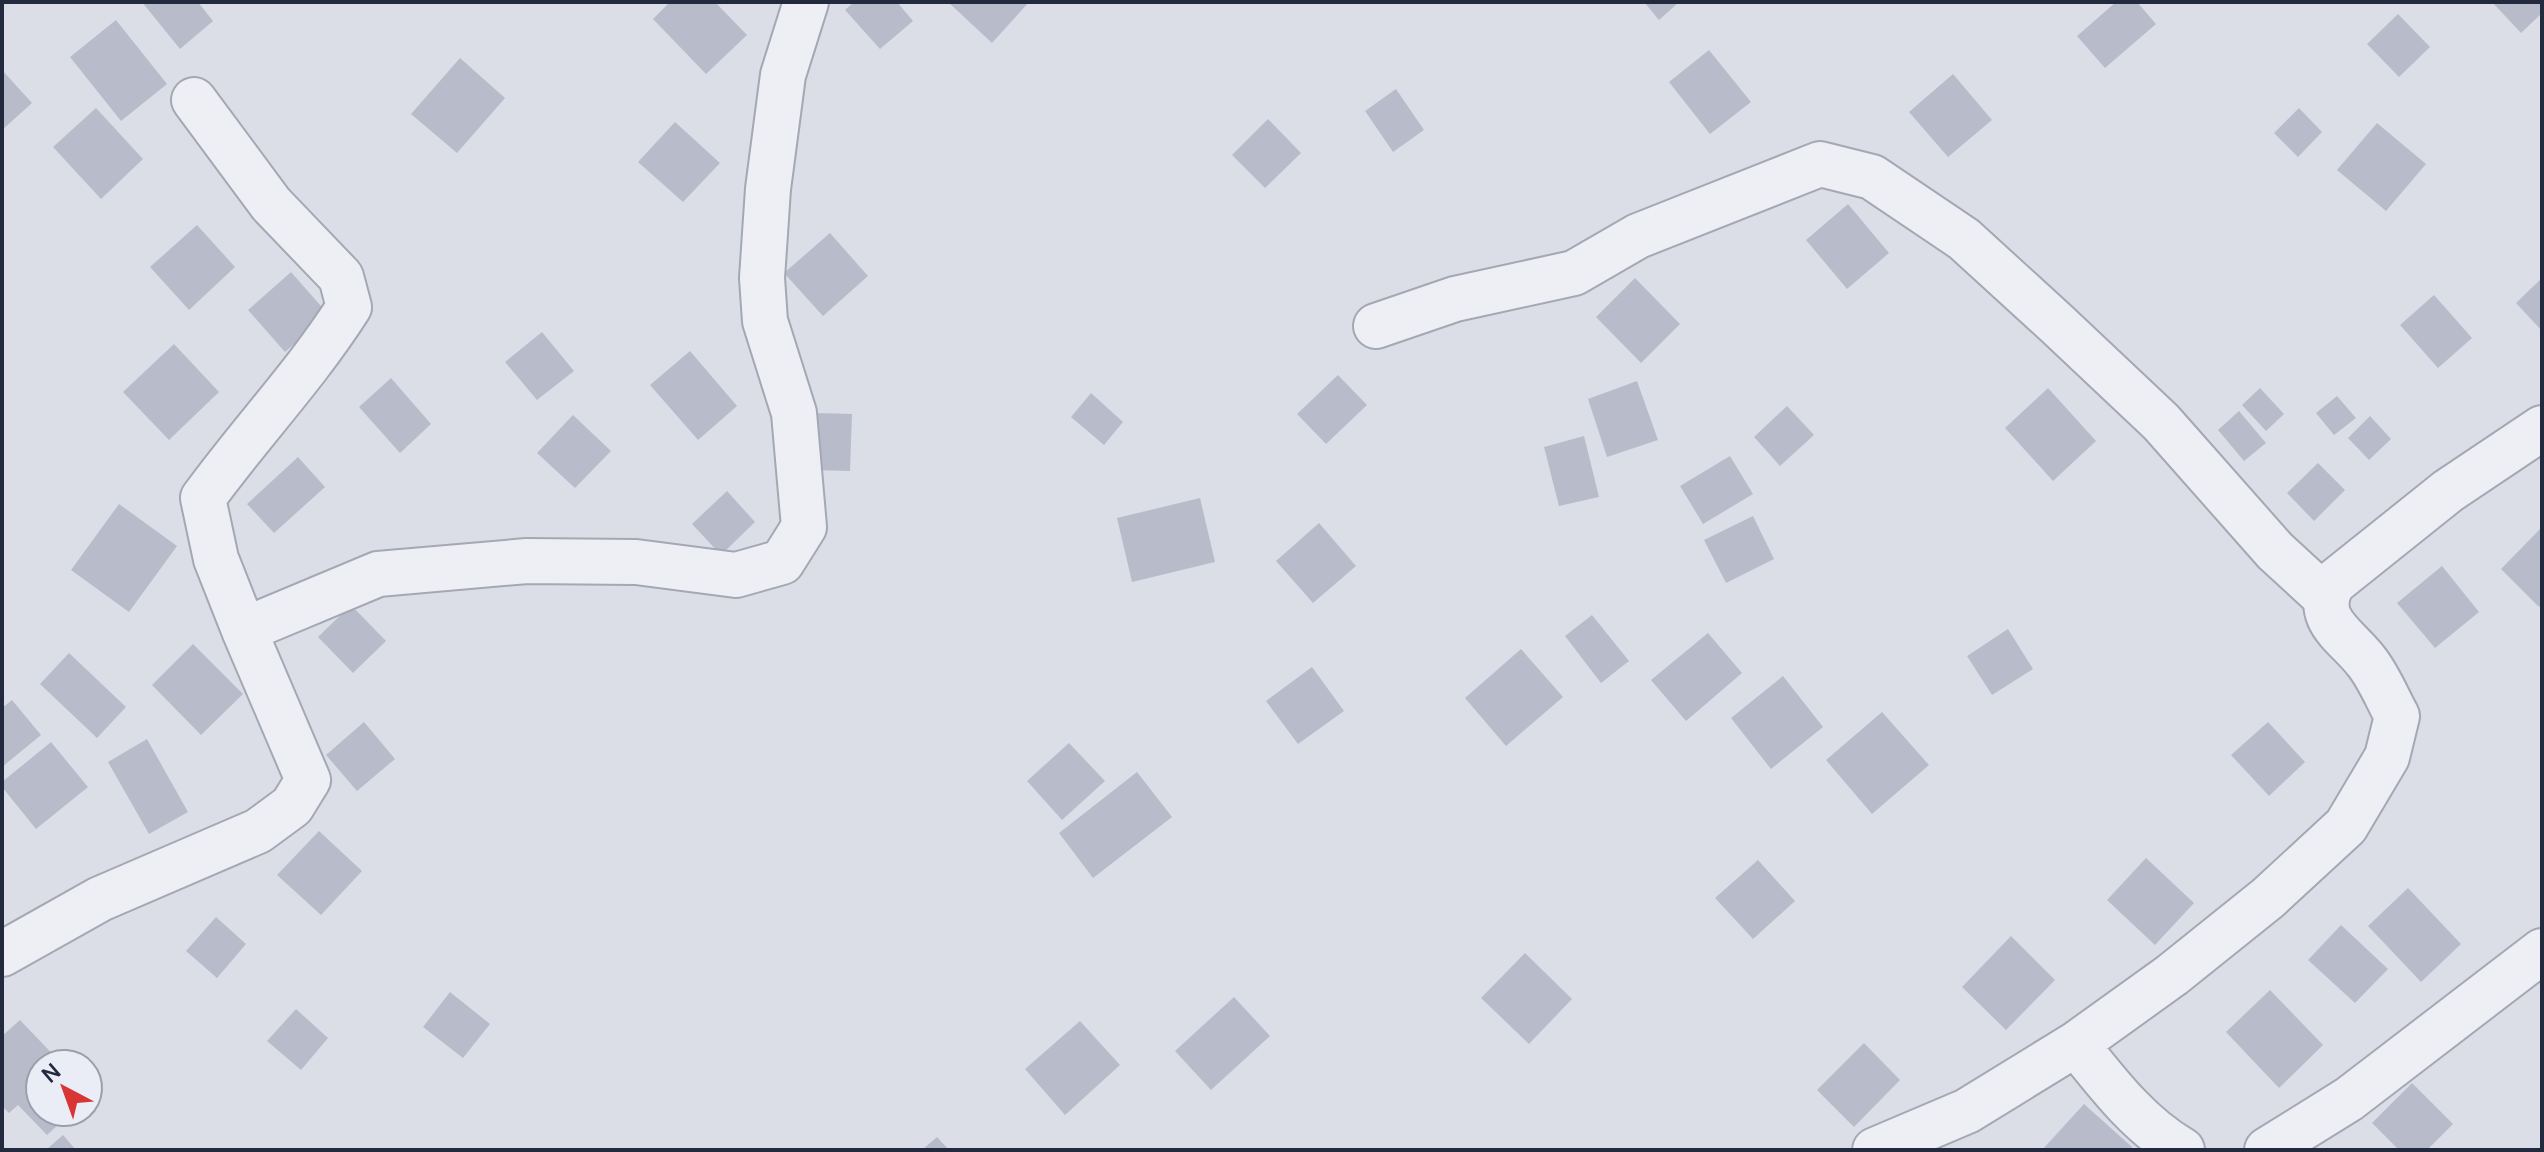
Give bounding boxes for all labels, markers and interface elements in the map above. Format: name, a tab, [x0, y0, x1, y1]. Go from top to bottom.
north arrow	[24, 1048, 104, 1128]
text: N	[35, 1056, 67, 1089]

